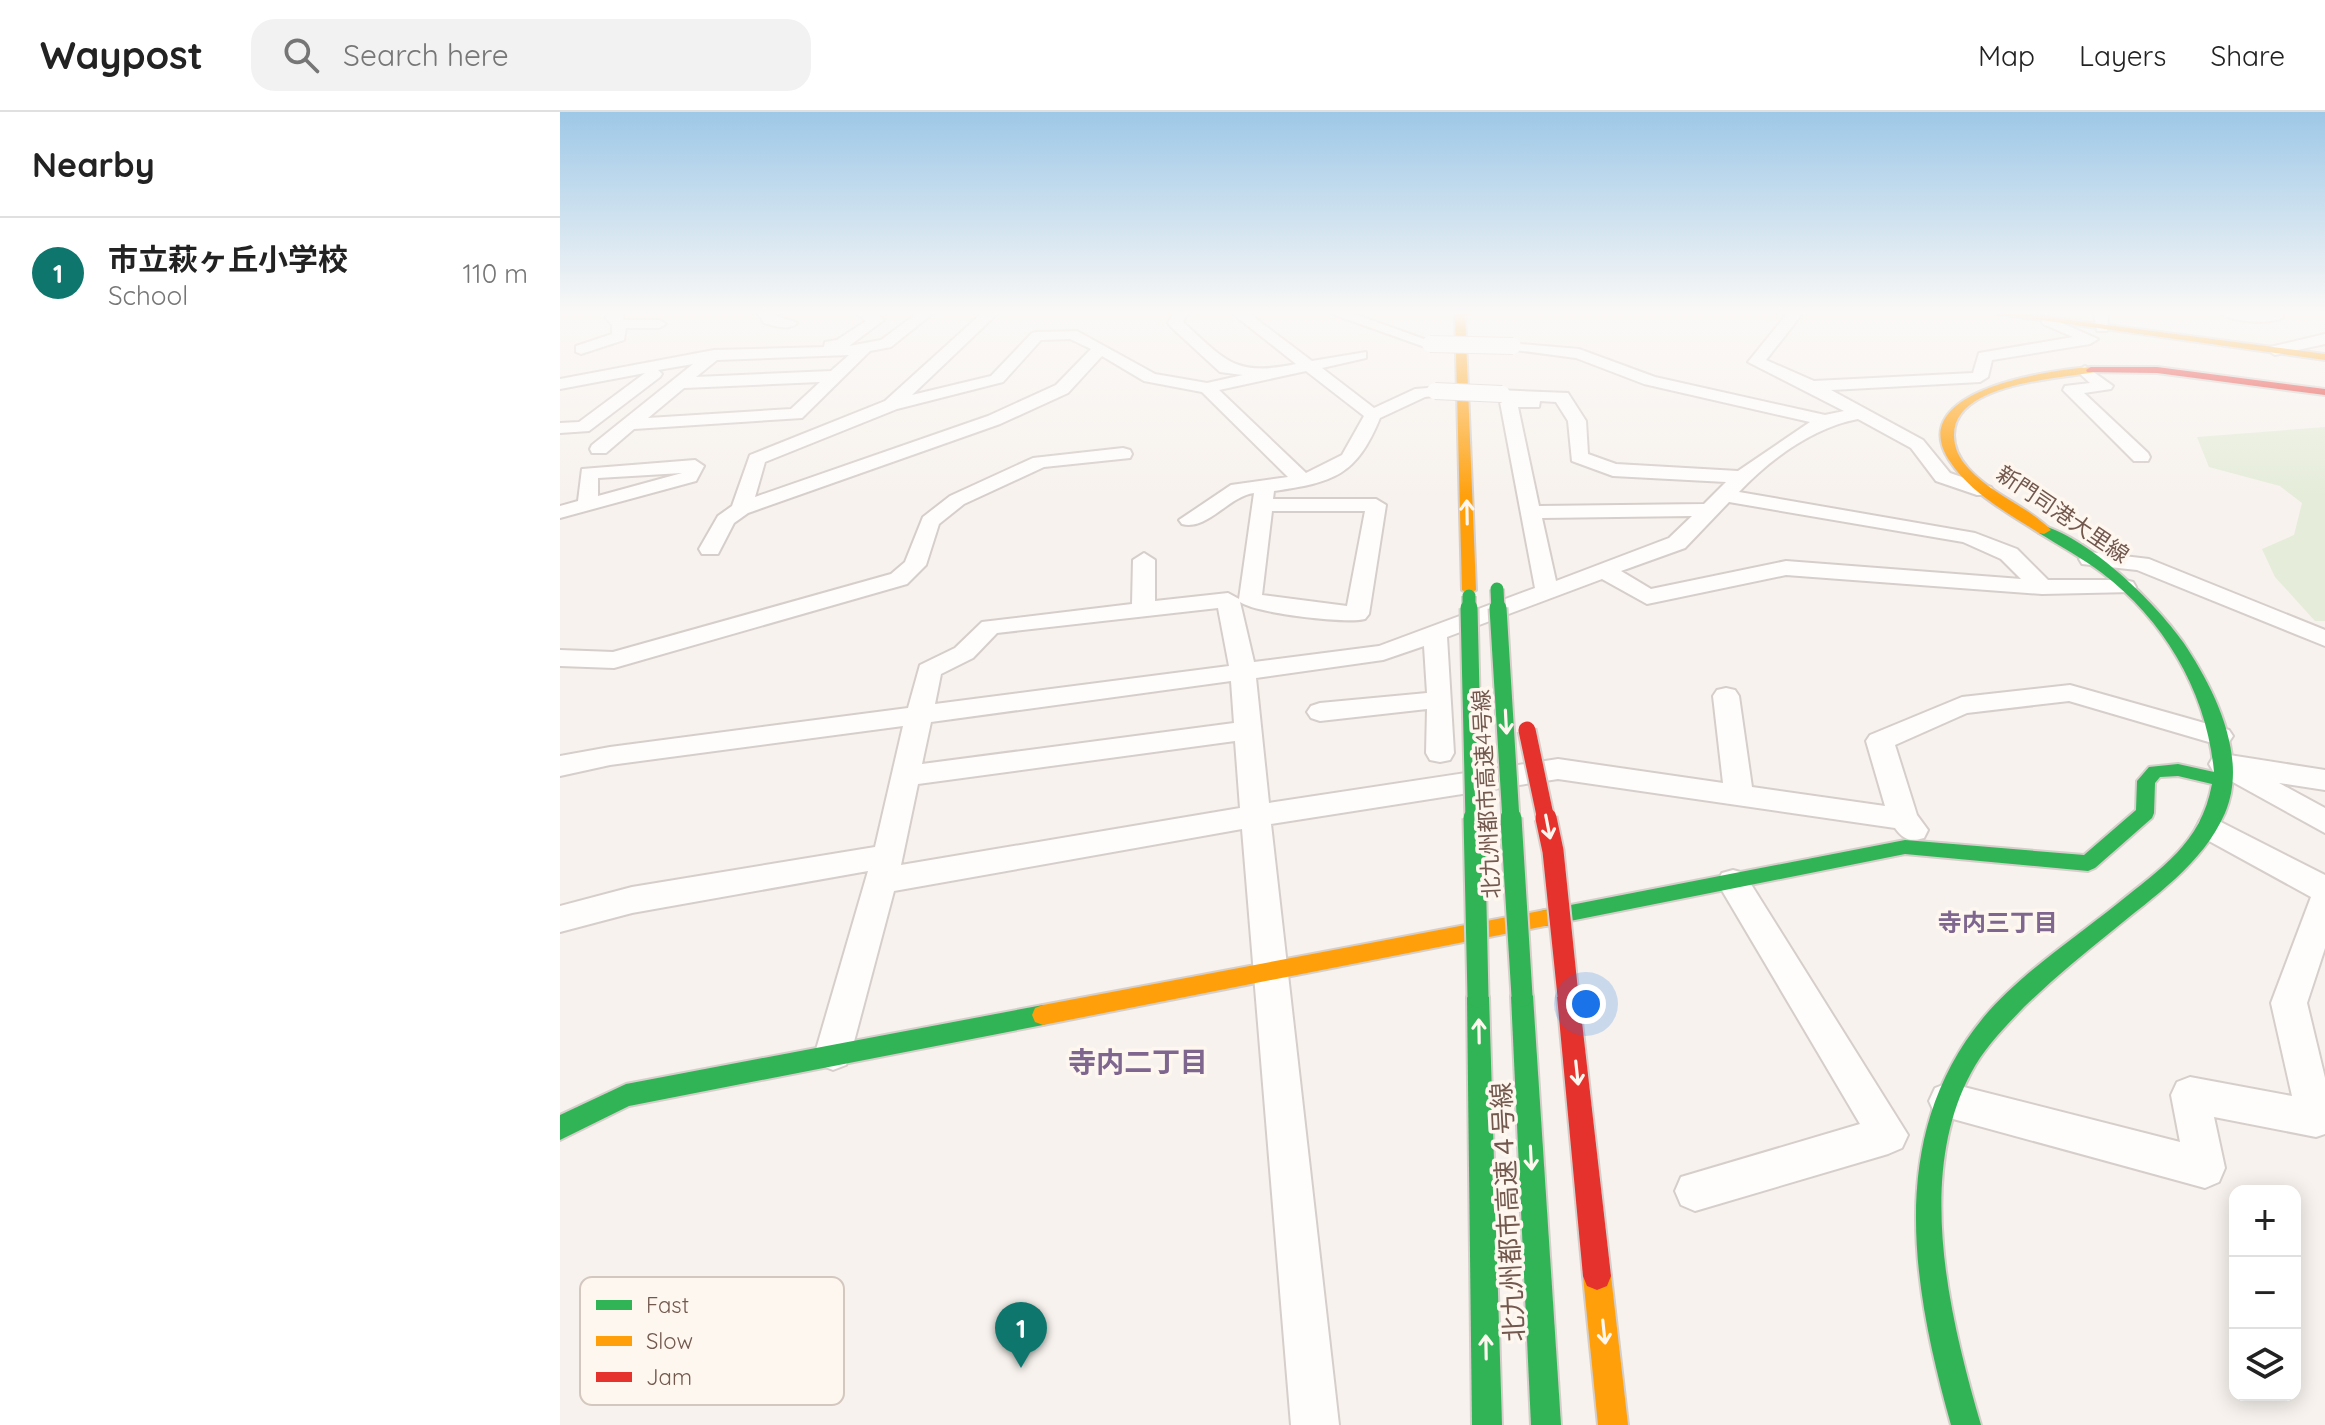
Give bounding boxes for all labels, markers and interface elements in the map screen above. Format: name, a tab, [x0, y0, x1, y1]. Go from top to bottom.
search box	[251, 19, 811, 91]
text: Waypost	[40, 31, 203, 79]
icon: search	[279, 33, 323, 77]
text: Search here	[343, 36, 509, 74]
text: Map	[1978, 38, 2035, 73]
text: Layers	[2079, 38, 2166, 73]
text: Share	[2210, 38, 2285, 73]
text: Nearby	[32, 143, 155, 186]
text: 市立萩ヶ丘小学校	[108, 240, 348, 278]
text: 1	[53, 257, 63, 290]
text: 110 m	[462, 257, 528, 290]
text: School	[108, 279, 188, 312]
street label: 新門司港大里線	[1991, 459, 2135, 569]
one-way arrow	[1460, 499, 1475, 526]
street label: 北九州都市高速4号線	[1467, 689, 1505, 899]
one-way arrow	[1498, 708, 1513, 735]
one-way arrow	[1541, 814, 1556, 839]
district label: 寺内三丁目	[1938, 907, 2058, 937]
your location	[1566, 984, 1606, 1024]
one-way arrow	[1471, 1018, 1487, 1045]
district label: 寺内二丁目	[1068, 1044, 1208, 1079]
one-way arrow	[1570, 1059, 1585, 1086]
street label: 北九州都市高速４号線	[1484, 1081, 1531, 1343]
one-way arrow	[1524, 1144, 1539, 1171]
map controls	[2229, 1185, 2301, 1401]
button: +	[2229, 1185, 2301, 1257]
button: −	[2229, 1257, 2301, 1329]
legend	[580, 1277, 844, 1405]
text: Fast	[646, 1291, 689, 1319]
pin: 1	[995, 1302, 1047, 1368]
one-way arrow	[1597, 1318, 1612, 1345]
text: Slow	[646, 1327, 693, 1355]
button: layers	[2229, 1329, 2301, 1401]
one-way arrow	[1478, 1334, 1493, 1361]
text: Jam	[646, 1363, 692, 1391]

